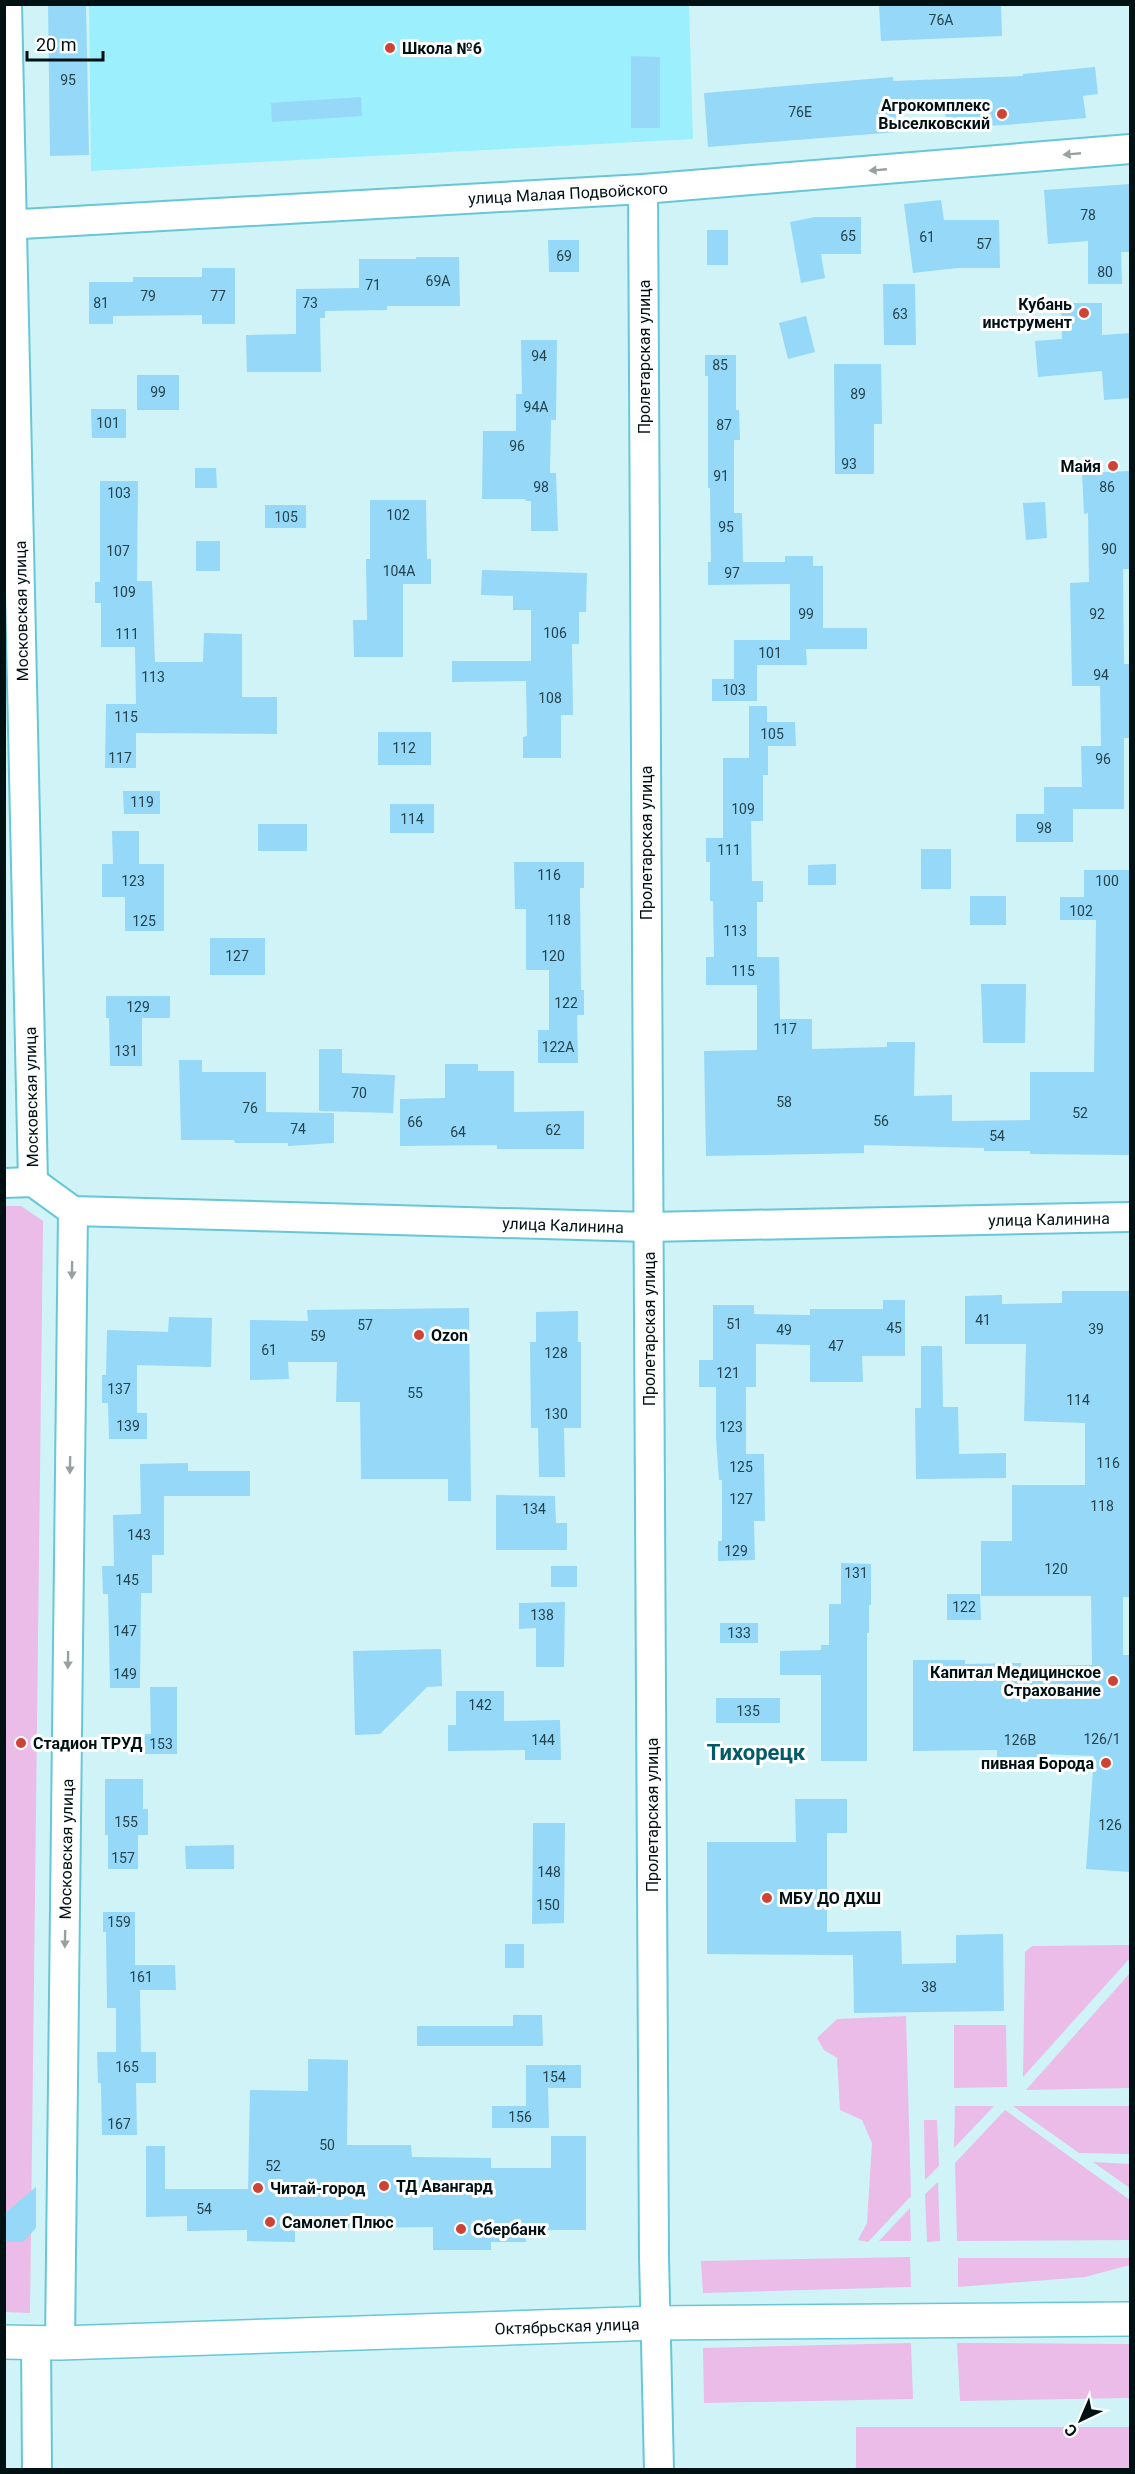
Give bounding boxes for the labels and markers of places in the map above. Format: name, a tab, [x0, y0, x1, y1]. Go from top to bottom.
place label: Школа №6	[402, 39, 482, 58]
marker: Школа №6	[383, 41, 397, 55]
place label: Агрокомплекс Выселковский	[878, 96, 990, 133]
marker: Агрокомплекс Выселковский	[995, 107, 1009, 121]
place label: Кубань инструмент	[982, 295, 1072, 332]
marker: Кубань инструмент	[1077, 306, 1091, 320]
place label: Майя	[1060, 457, 1101, 476]
marker: Майя	[1106, 459, 1120, 473]
place label: Ozon	[431, 1326, 468, 1345]
marker: Ozon	[412, 1328, 426, 1342]
place label: Капитал Медицинское Страхование	[930, 1663, 1101, 1700]
marker: Капитал Медицинское Страхование	[1106, 1674, 1120, 1688]
place label: Стадион ТРУД	[33, 1734, 142, 1753]
marker: Стадион ТРУД	[14, 1736, 28, 1750]
place label: пивная Борода	[981, 1754, 1094, 1773]
marker: пивная Борода	[1099, 1756, 1113, 1770]
place label: МБУ ДО ДХШ	[779, 1889, 881, 1908]
marker: МБУ ДО ДХШ	[760, 1891, 774, 1905]
place label: ТД Авангард	[396, 2177, 493, 2196]
place label: Читай-город	[270, 2179, 365, 2198]
marker: ТД Авангард	[377, 2179, 391, 2193]
marker: Читай-город	[251, 2181, 265, 2195]
place label: Самолет Плюс	[282, 2213, 394, 2232]
marker: Самолет Плюс	[263, 2215, 277, 2229]
place label: Сбербанк	[473, 2220, 547, 2239]
marker: Сбербанк	[454, 2222, 468, 2236]

